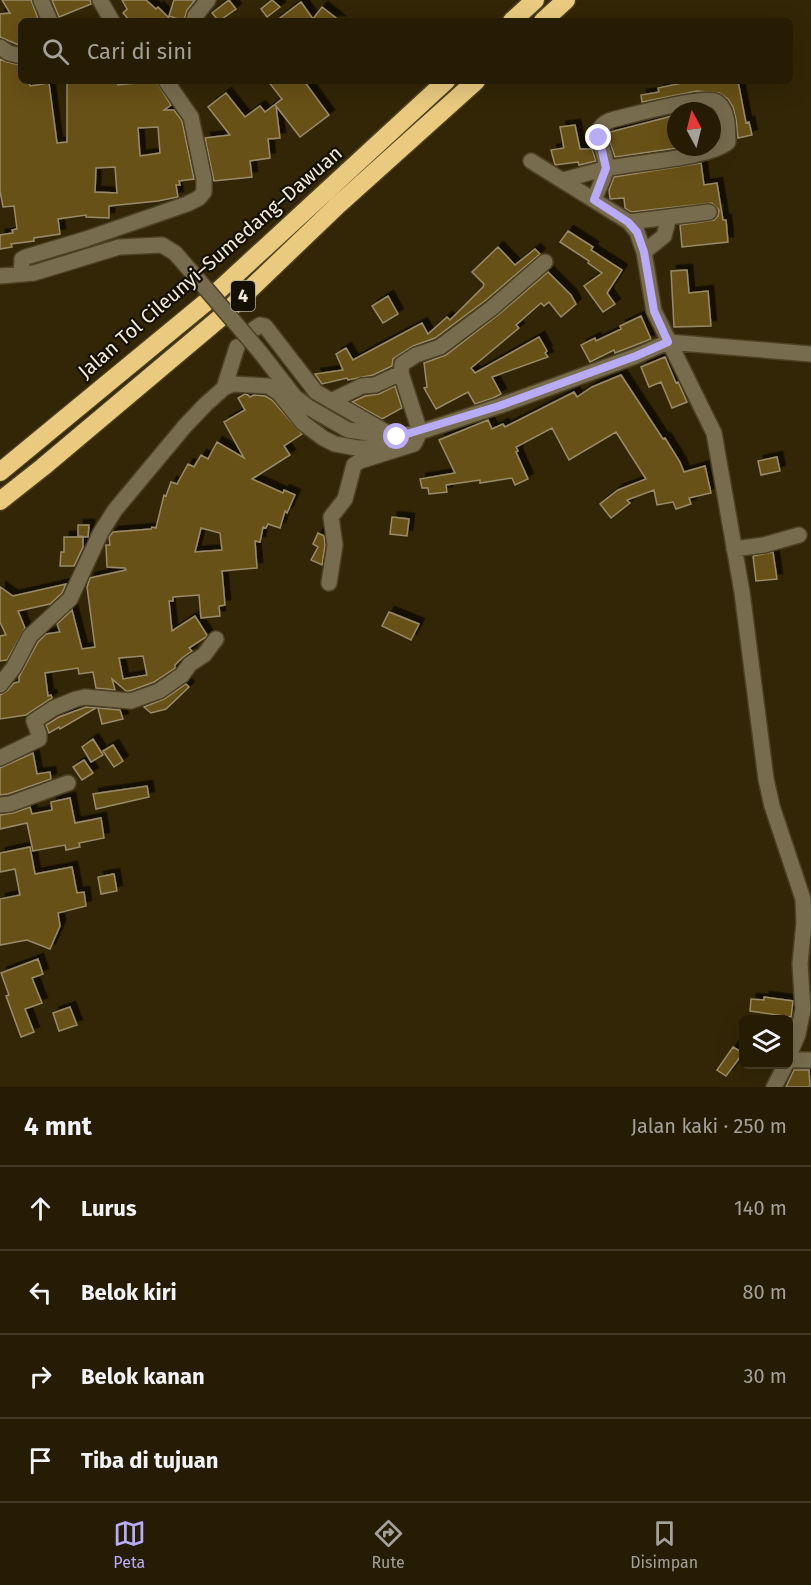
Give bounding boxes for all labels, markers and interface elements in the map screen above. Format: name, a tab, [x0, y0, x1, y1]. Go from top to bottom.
search box	[18, 18, 793, 84]
icon: search	[39, 35, 72, 68]
text: Cari di sini	[87, 38, 192, 65]
north arrow	[667, 102, 721, 156]
route end	[585, 124, 611, 150]
street label: Jalan Tol Cileunyi–Sumedang–Dawuan	[73, 141, 347, 383]
road number: 4	[231, 281, 255, 311]
route start	[383, 423, 409, 449]
map controls	[739, 1015, 793, 1069]
button: layers	[739, 1015, 793, 1069]
text: 4 mnt	[24, 1111, 92, 1142]
text: Jalan kaki · 250 m	[631, 1114, 787, 1138]
icon: ahead	[24, 1192, 57, 1225]
text: Lurus	[81, 1195, 137, 1222]
text: 140 m	[734, 1196, 787, 1220]
icon: left	[24, 1276, 57, 1309]
text: Belok kiri	[81, 1279, 177, 1306]
text: 80 m	[742, 1280, 787, 1304]
icon: right	[24, 1360, 57, 1393]
text: Belok kanan	[81, 1363, 205, 1390]
text: 30 m	[743, 1364, 787, 1388]
icon: arrive	[24, 1444, 57, 1477]
text: Tiba di tujuan	[81, 1447, 218, 1474]
tab: Peta	[113, 1517, 146, 1572]
tab: Rute	[371, 1517, 405, 1572]
tab: Disimpan	[630, 1517, 698, 1572]

